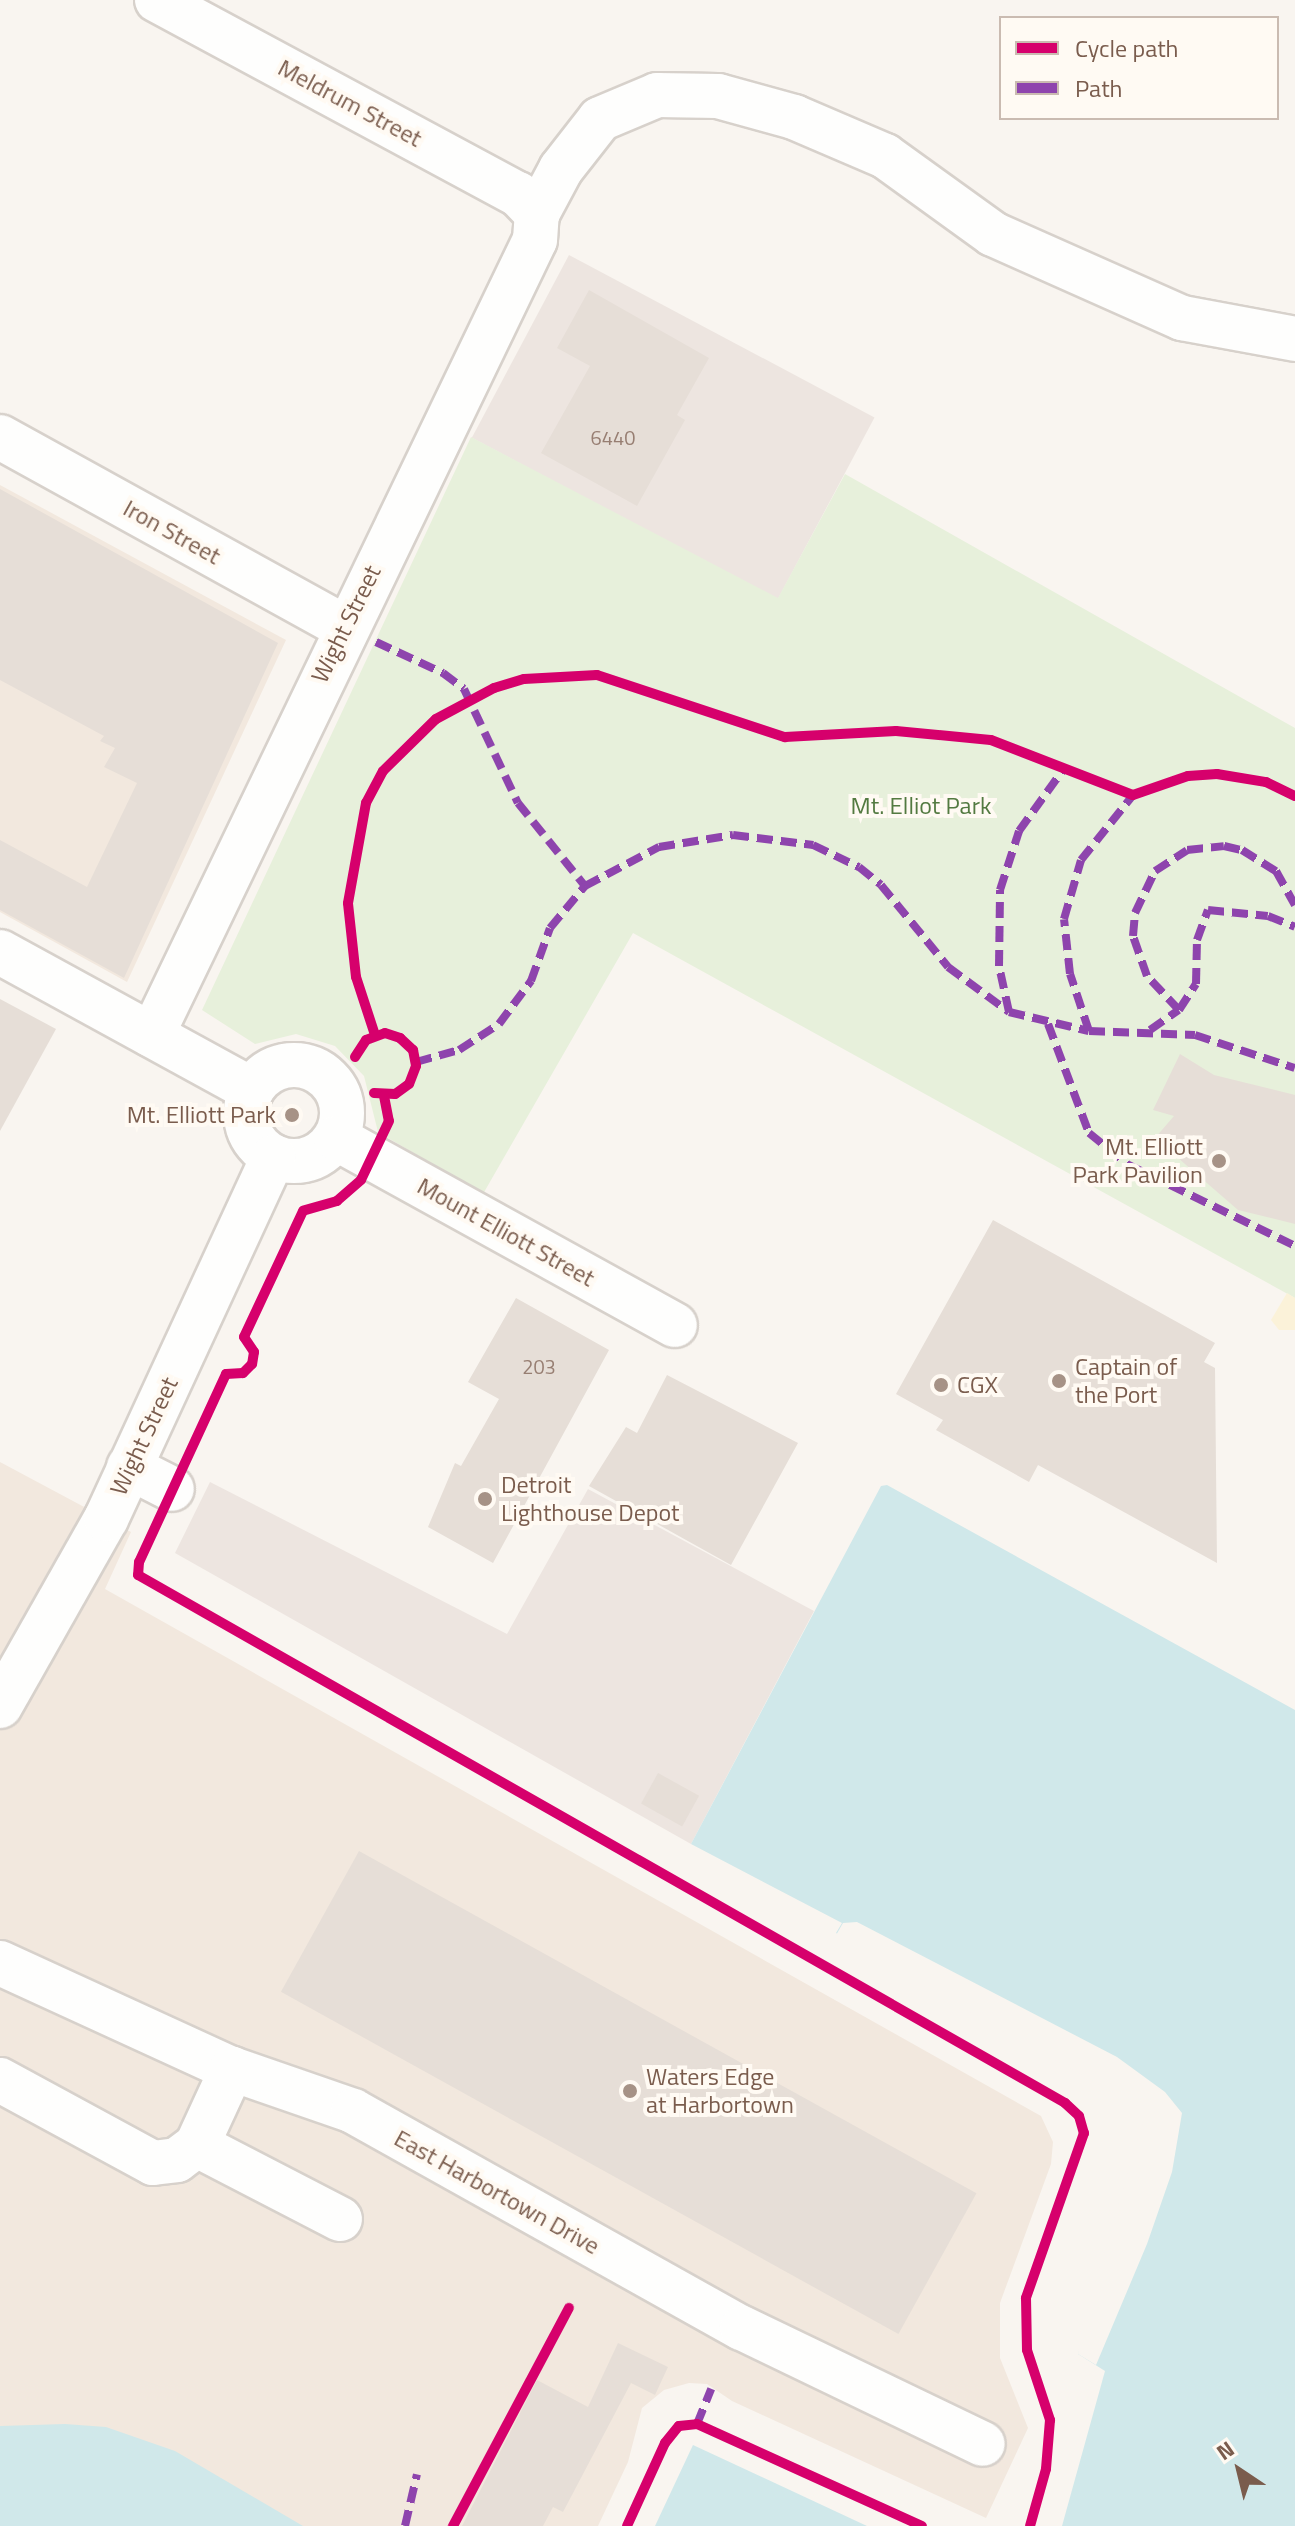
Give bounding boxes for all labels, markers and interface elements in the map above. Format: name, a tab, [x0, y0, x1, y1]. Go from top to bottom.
legend	[999, 16, 1279, 120]
text: Cycle path	[1075, 30, 1178, 66]
street label: Meldrum Street	[273, 53, 427, 153]
text: Path	[1075, 70, 1122, 106]
house number: 6440	[591, 425, 635, 449]
street label: Iron Street	[118, 494, 226, 570]
street label: Wight Street	[305, 561, 387, 687]
park label: Mt. Elliot Park	[851, 792, 991, 820]
place label: Mt. Elliott Park	[127, 1101, 276, 1129]
marker: Mt. Elliott Park	[283, 1106, 301, 1124]
place label: Mt. Elliott Park Pavilion	[1073, 1133, 1203, 1189]
marker: Mt. Elliott Park Pavilion	[1210, 1152, 1228, 1170]
street label: Mount Elliott Street	[412, 1171, 600, 1293]
place label: Captain of the Port	[1075, 1353, 1177, 1409]
house number: 203	[522, 1354, 556, 1378]
place label: CGX	[957, 1371, 998, 1399]
street label: Wight Street	[104, 1372, 184, 1500]
marker: Captain of the Port	[1050, 1372, 1068, 1390]
marker: CGX	[932, 1376, 950, 1394]
place label: Detroit Lighthouse Depot	[501, 1471, 679, 1527]
marker: Detroit Lighthouse Depot	[476, 1490, 494, 1508]
place label: Waters Edge at Harbortown	[646, 2063, 794, 2119]
marker: Waters Edge at Harbortown	[621, 2082, 639, 2100]
street label: East Harbortown Drive	[389, 2124, 605, 2260]
north arrow	[1199, 2430, 1279, 2510]
text: N	[1209, 2432, 1241, 2469]

